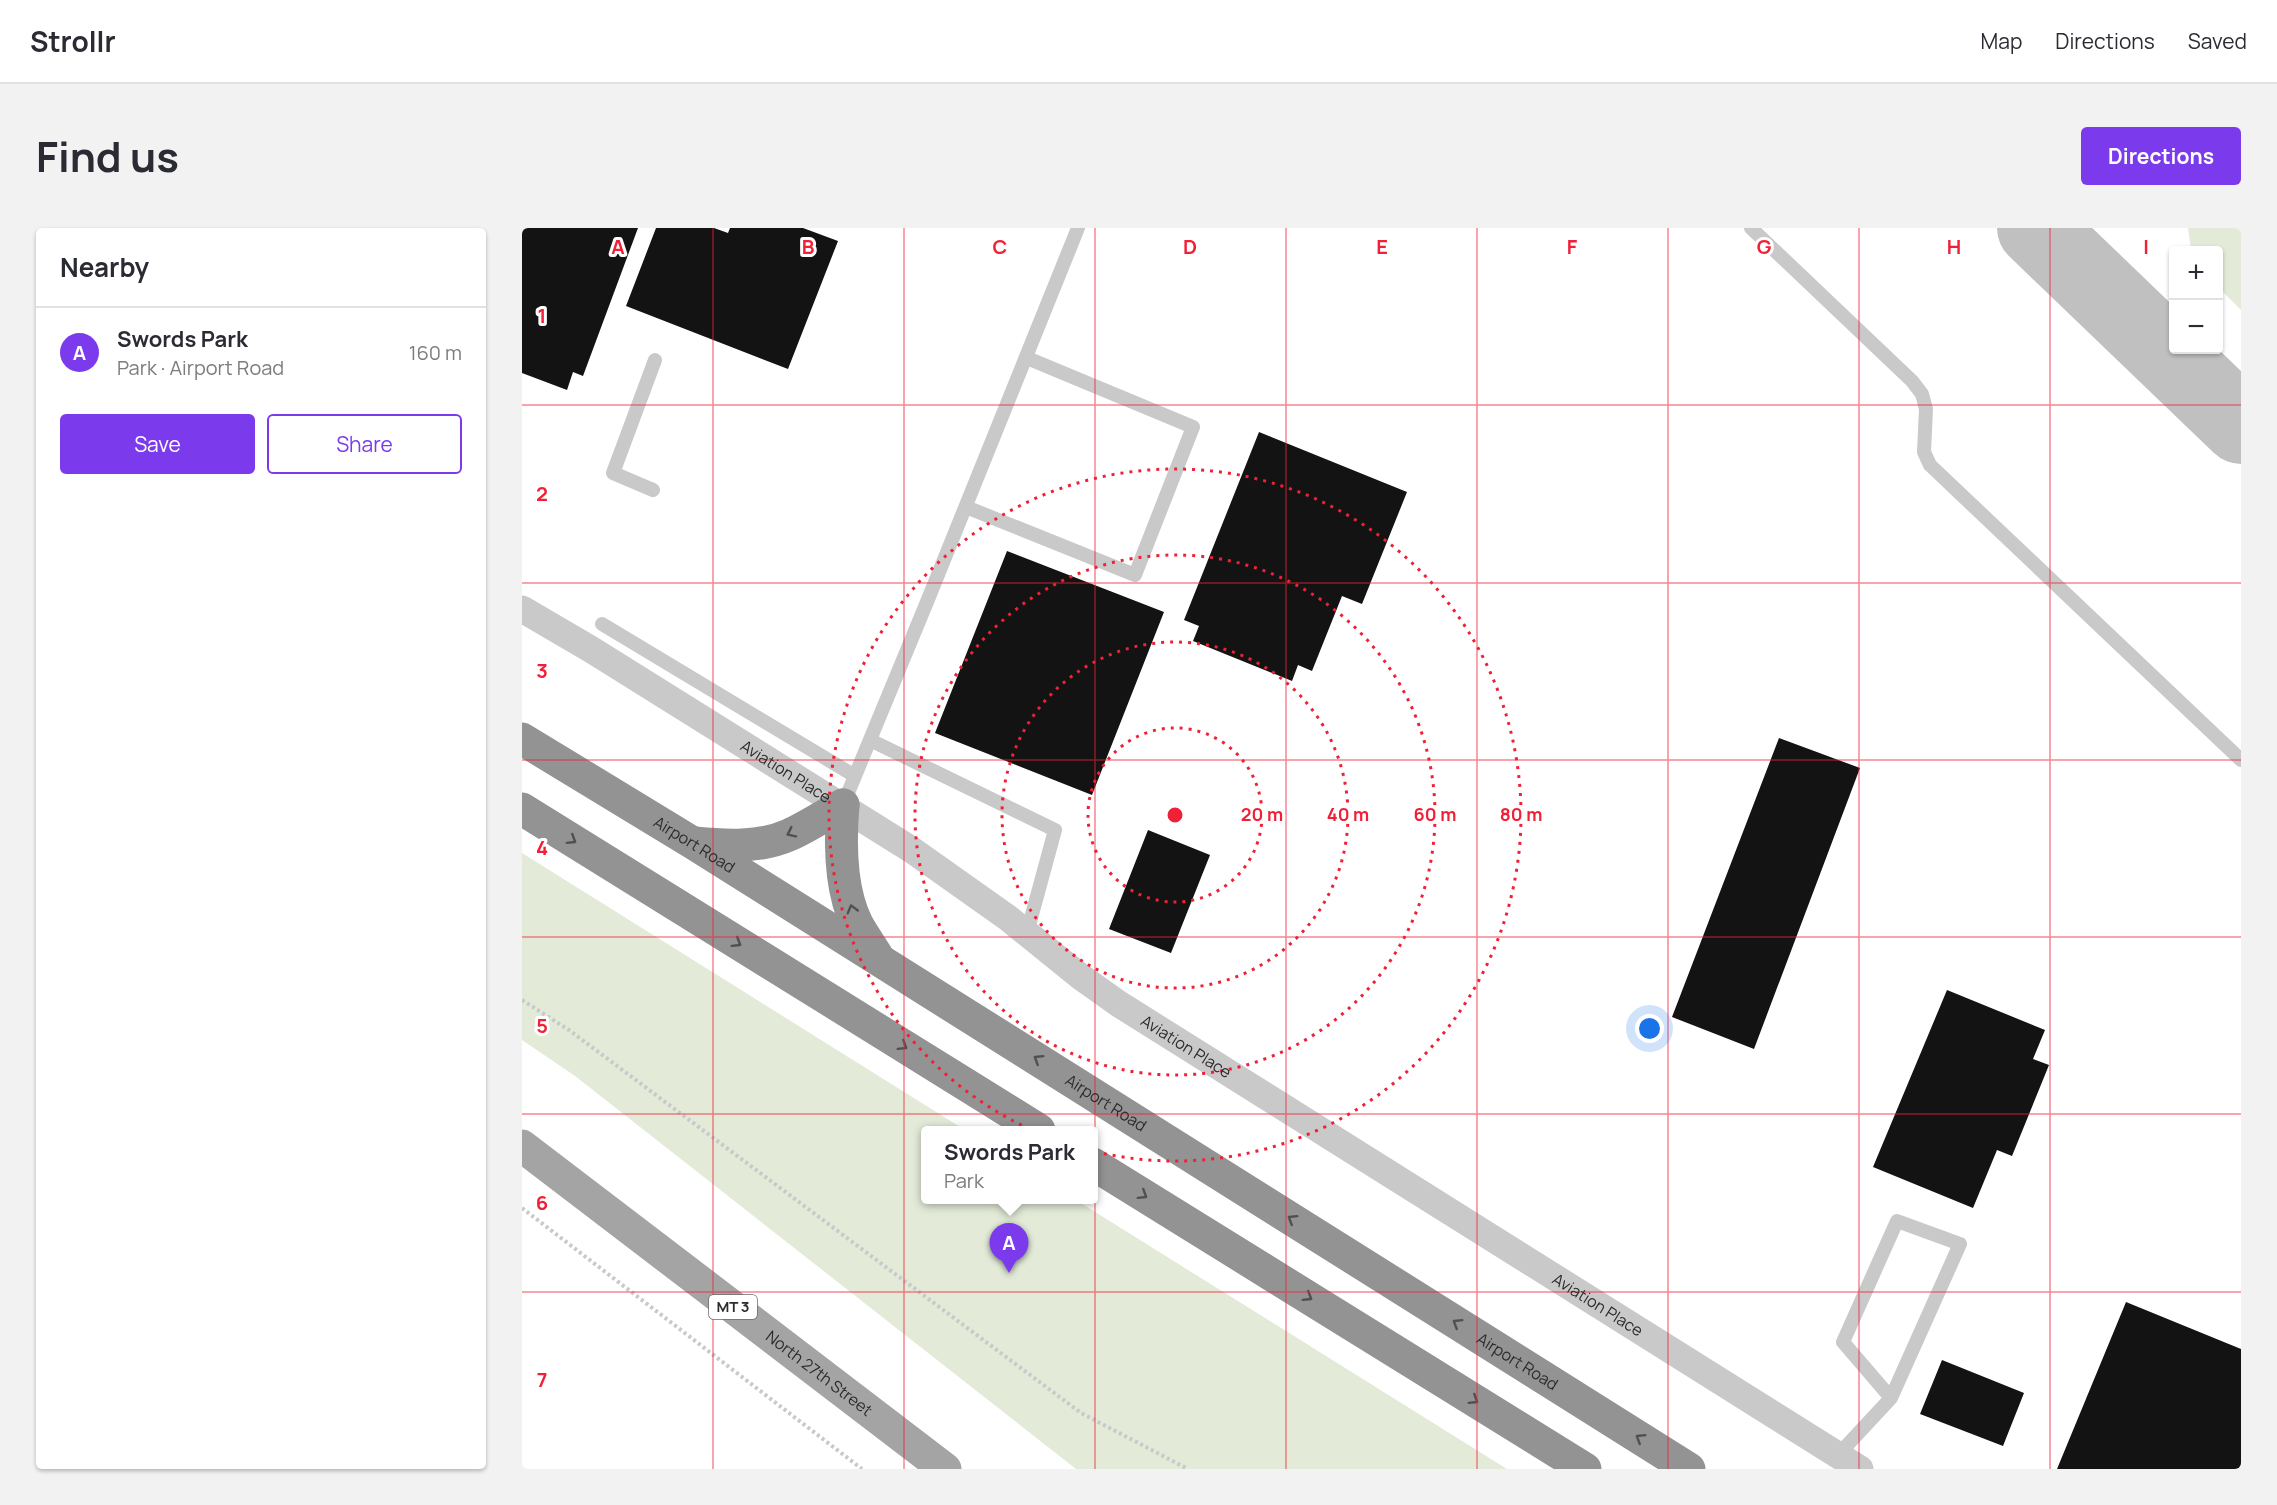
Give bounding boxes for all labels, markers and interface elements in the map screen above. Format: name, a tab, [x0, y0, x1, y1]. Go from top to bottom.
text: Strollr	[30, 22, 116, 60]
text: Map	[1981, 27, 2022, 55]
text: Directions	[2055, 27, 2155, 55]
text: Saved	[2188, 27, 2247, 55]
text: Find us	[36, 127, 179, 185]
button: Directions	[2081, 127, 2241, 185]
text: A	[611, 233, 625, 260]
text: B	[802, 233, 815, 260]
text: C	[993, 233, 1007, 260]
text: D	[1183, 233, 1197, 260]
text: E	[1376, 233, 1388, 260]
text: F	[1567, 233, 1578, 260]
text: G	[1757, 233, 1772, 260]
text: H	[1947, 233, 1961, 260]
text: I	[2143, 233, 2149, 260]
map controls	[2169, 246, 2223, 354]
button: +	[2169, 246, 2223, 300]
text: Nearby	[60, 249, 149, 285]
button: −	[2169, 300, 2223, 354]
text: 1	[538, 302, 546, 329]
text: Swords Park	[117, 324, 248, 354]
text: A	[73, 339, 86, 366]
text: 160 m	[409, 339, 462, 366]
text: Park · Airport Road	[117, 354, 284, 381]
button: Save	[60, 414, 255, 474]
button: Share	[267, 414, 462, 474]
text: 2	[536, 480, 548, 507]
text: 3	[536, 657, 548, 684]
street label: Aviation Place	[737, 735, 836, 808]
text: 20 m	[1241, 802, 1283, 826]
text: 40 m	[1327, 802, 1369, 826]
text: 60 m	[1414, 802, 1456, 826]
text: 80 m	[1500, 802, 1542, 826]
centre of rings	[1165, 805, 1185, 825]
street label: Airport Road	[650, 811, 739, 878]
one-way arrow	[787, 825, 798, 837]
one-way arrow	[565, 833, 576, 844]
text: 4	[536, 834, 548, 861]
one-way arrow	[847, 904, 859, 915]
one-way arrow	[731, 935, 741, 947]
street label: Aviation Place	[1137, 1010, 1236, 1083]
text: 5	[536, 1012, 548, 1039]
your location	[1635, 1014, 1664, 1043]
one-way arrow	[897, 1038, 907, 1050]
one-way arrow	[1034, 1055, 1044, 1067]
street label: Airport Road	[1061, 1069, 1151, 1136]
popup	[921, 1126, 1098, 1204]
text: Swords Park	[944, 1137, 1075, 1167]
text: Park	[944, 1167, 984, 1194]
one-way arrow	[1137, 1187, 1147, 1199]
text: 6	[536, 1189, 548, 1216]
one-way arrow	[1288, 1215, 1298, 1227]
pin: A	[990, 1224, 1028, 1273]
street label: Aviation Place	[1548, 1268, 1647, 1341]
one-way arrow	[1302, 1290, 1313, 1301]
road number: MT 3	[709, 1295, 757, 1319]
one-way arrow	[1453, 1319, 1464, 1330]
street label: North 27th Street	[761, 1325, 877, 1421]
street label: Airport Road	[1473, 1327, 1562, 1395]
text: 7	[537, 1366, 547, 1393]
one-way arrow	[1468, 1393, 1478, 1405]
one-way arrow	[1636, 1433, 1646, 1445]

